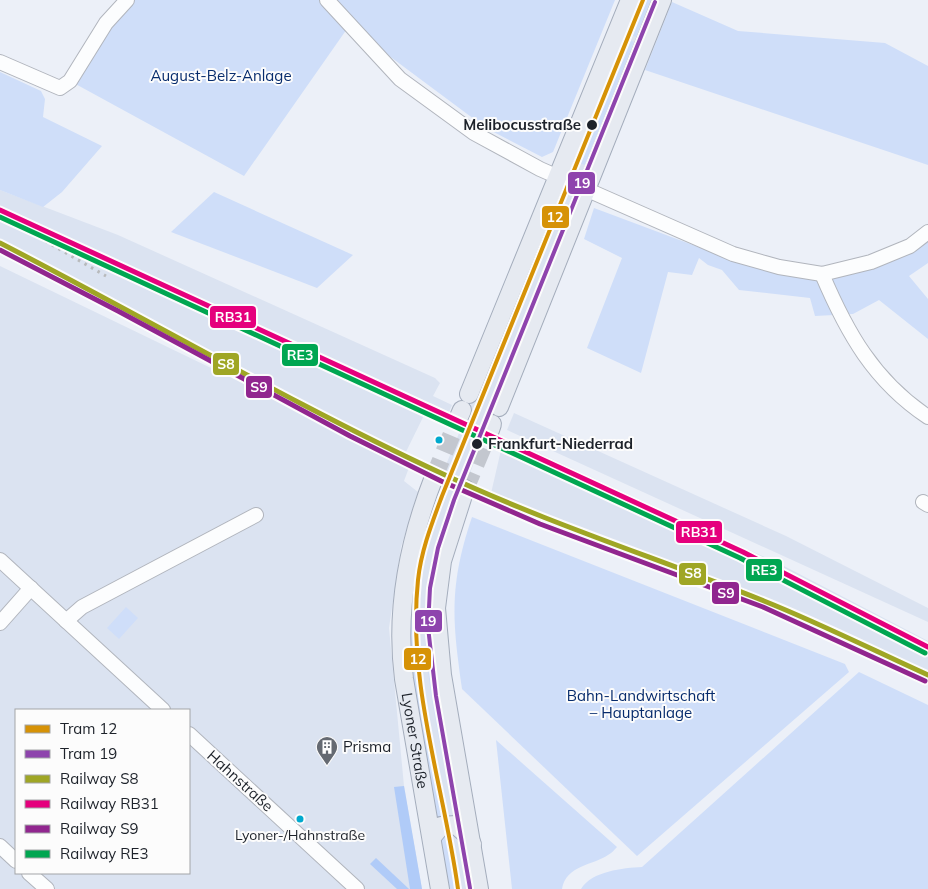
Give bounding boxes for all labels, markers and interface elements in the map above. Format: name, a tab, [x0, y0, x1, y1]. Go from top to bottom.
park label: August-Belz-Anlage	[150, 66, 292, 85]
place label: Melibocusstraße	[463, 115, 581, 134]
marker: Melibocusstraße	[585, 118, 599, 132]
line badge: 19	[567, 171, 596, 195]
text: 19	[574, 174, 590, 192]
line badge: 12	[541, 205, 570, 229]
text: 12	[547, 208, 563, 226]
line badge: RB31	[209, 305, 257, 329]
text: RB31	[215, 308, 251, 326]
line badge: RE3	[281, 343, 319, 367]
text: RE3	[287, 346, 313, 364]
line badge: S8	[212, 352, 240, 376]
text: S8	[217, 355, 235, 373]
line badge: S9	[245, 375, 273, 399]
text: S9	[250, 378, 268, 396]
place label: Frankfurt-Niederrad	[488, 434, 633, 453]
unlabelled marker	[434, 435, 444, 445]
marker: Frankfurt-Niederrad	[470, 437, 484, 451]
line badge: RB31	[675, 520, 723, 544]
text: RB31	[681, 523, 717, 541]
line badge: RE3	[745, 558, 783, 582]
text: RE3	[751, 561, 777, 579]
line badge: S8	[678, 562, 707, 586]
text: S8	[684, 564, 702, 582]
line badge: S9	[711, 581, 740, 605]
text: S9	[717, 584, 735, 602]
line badge: 19	[414, 609, 443, 633]
text: 19	[420, 612, 436, 630]
line badge: 12	[403, 647, 432, 671]
text: 12	[410, 650, 426, 668]
park label: Bahn-Landwirtschaft – Hauptanlage	[567, 686, 715, 722]
street label: Lyoner Straße	[398, 691, 433, 790]
legend	[15, 709, 190, 874]
text: Tram 12	[60, 719, 117, 738]
building icon: Prisma	[315, 735, 339, 766]
place label: Prisma	[343, 737, 391, 756]
text: Tram 19	[60, 744, 117, 763]
street label: Hahnstraße	[203, 746, 277, 815]
text: Railway S8	[60, 769, 139, 788]
text: Railway RB31	[60, 794, 159, 813]
marker: Lyoner-/Hahnstraße	[295, 814, 305, 824]
text: Railway S9	[60, 819, 139, 838]
place label: Lyoner-/Hahnstraße	[235, 826, 365, 844]
text: Railway RE3	[60, 844, 148, 863]

